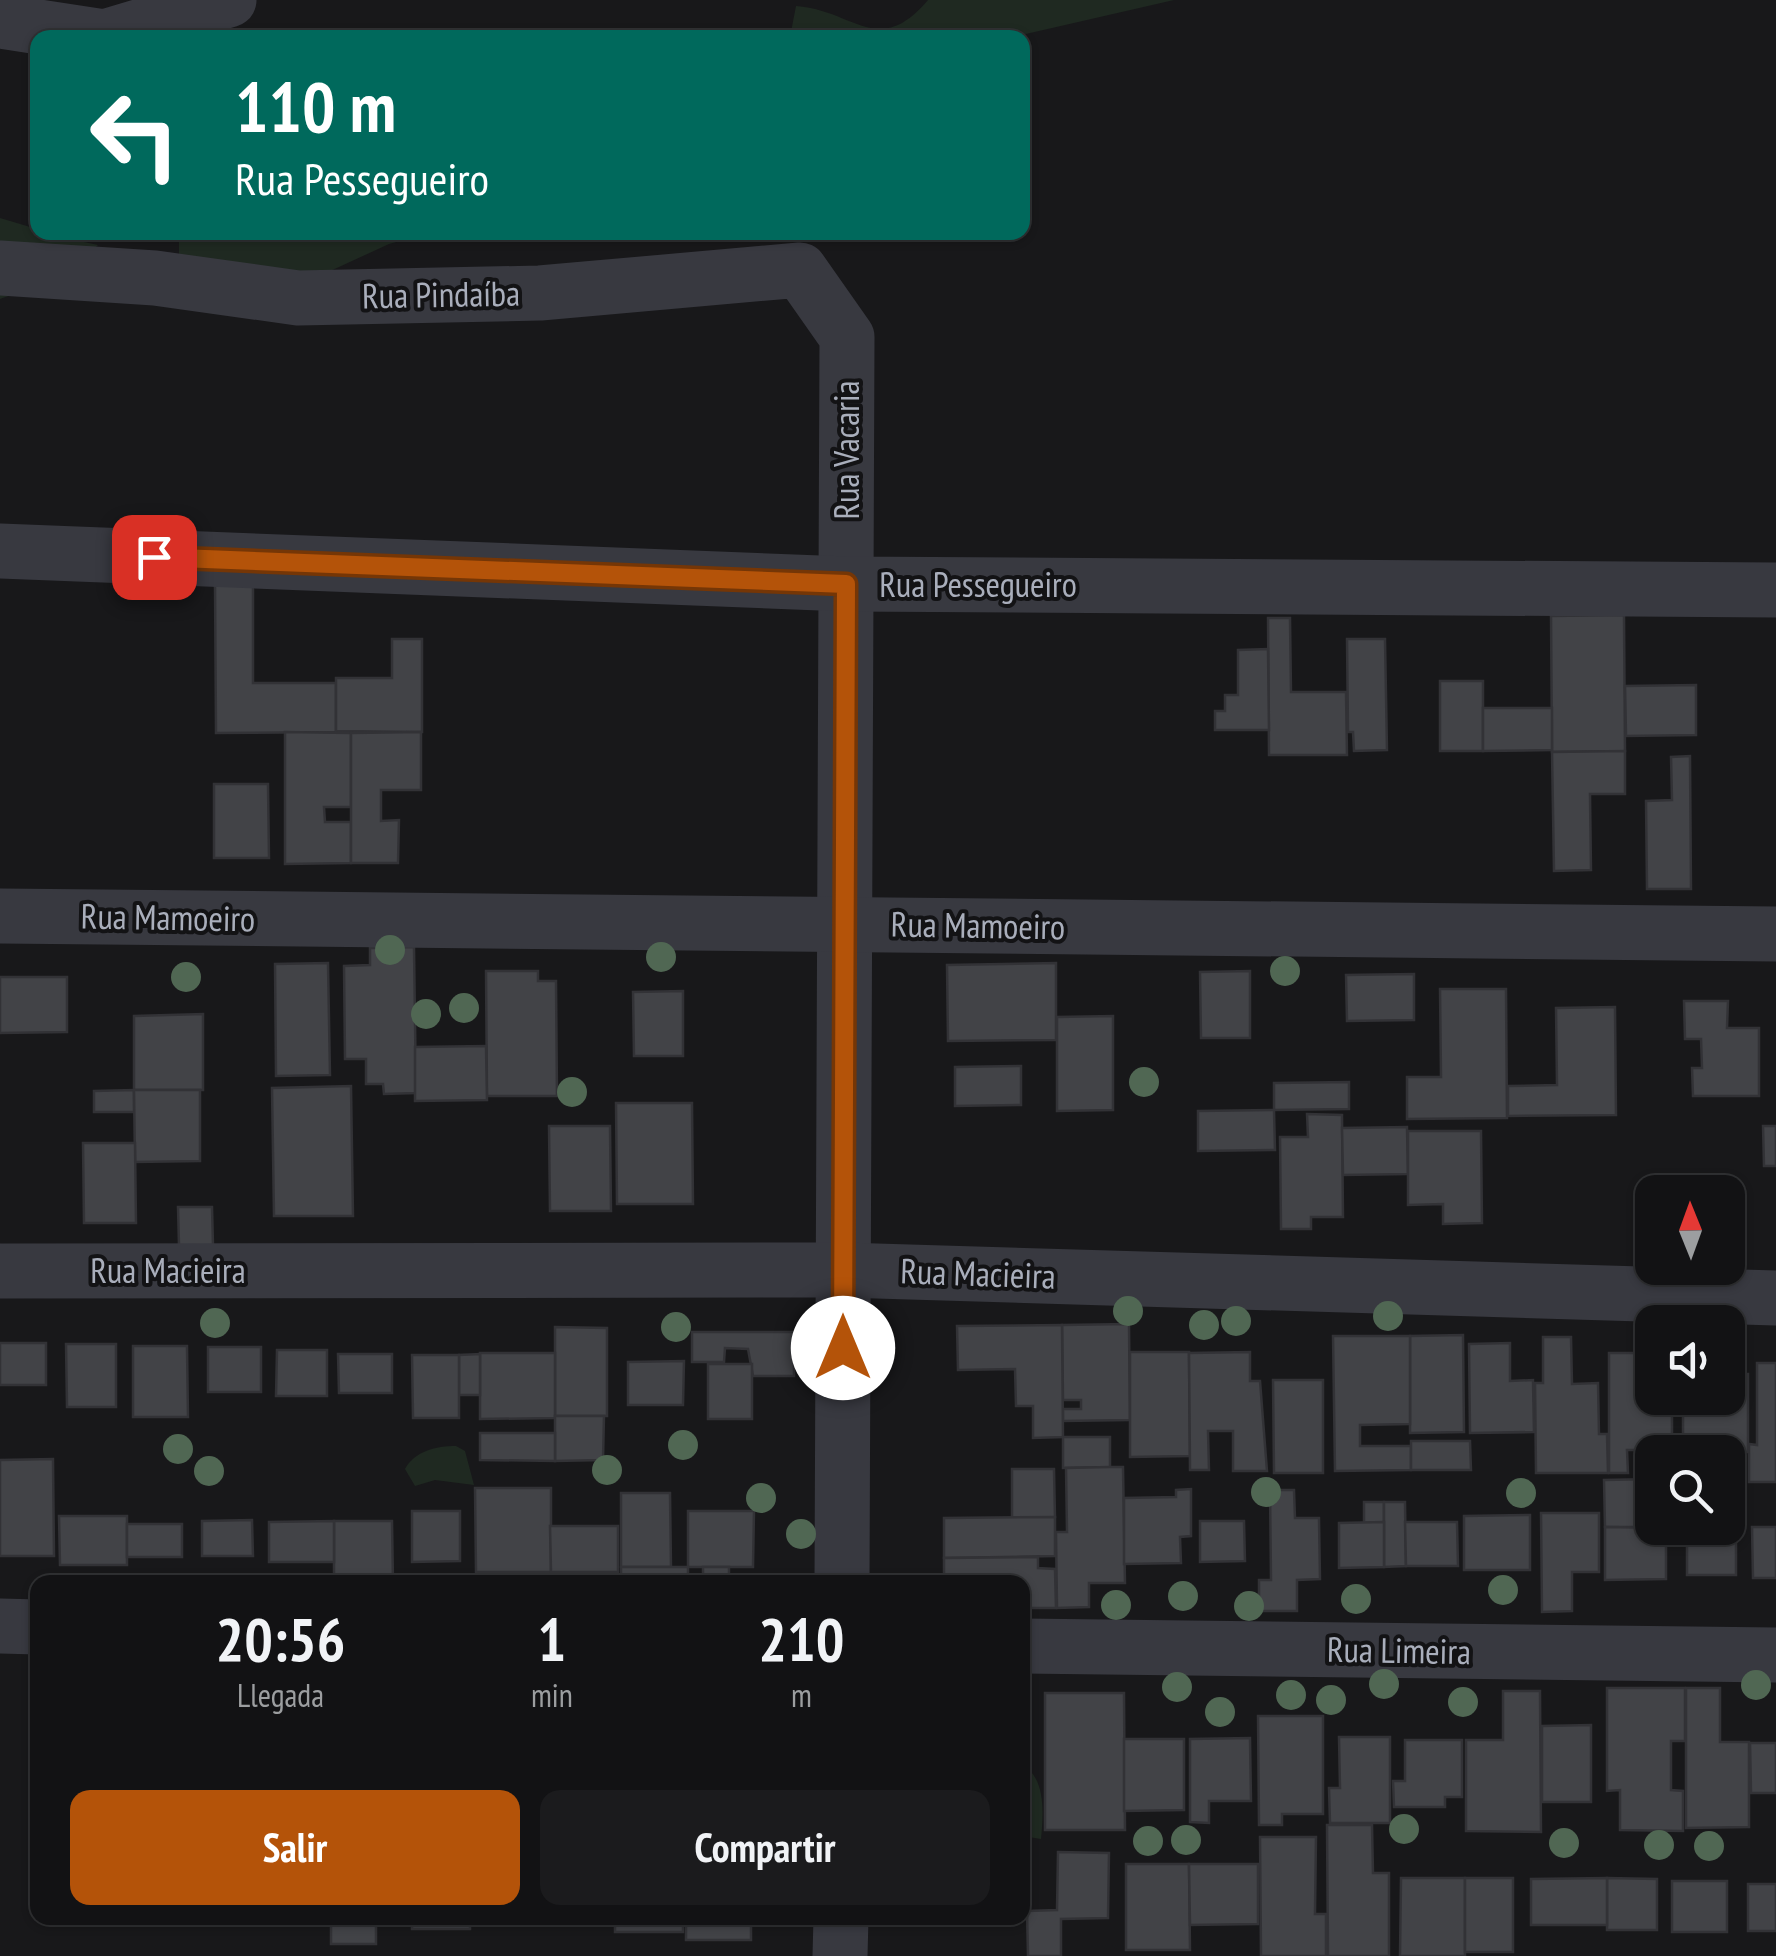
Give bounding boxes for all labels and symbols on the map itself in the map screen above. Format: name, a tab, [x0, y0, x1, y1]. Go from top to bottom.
street label: Rua Pindaíba	[362, 270, 520, 318]
street label: Rua Vacaria	[823, 381, 869, 520]
pin	[112, 515, 197, 600]
street label: Rua Pessegueiro	[879, 561, 1077, 607]
street label: Rua Mamoeiro	[80, 892, 256, 942]
street label: Rua Mamoeiro	[890, 900, 1066, 950]
north arrow	[1635, 1175, 1745, 1285]
street label: Rua Macieira	[90, 1247, 246, 1293]
street label: Rua Macieira	[900, 1247, 1056, 1299]
position arrow	[791, 1296, 895, 1400]
street label: Rua Limeira	[1327, 1626, 1471, 1674]

